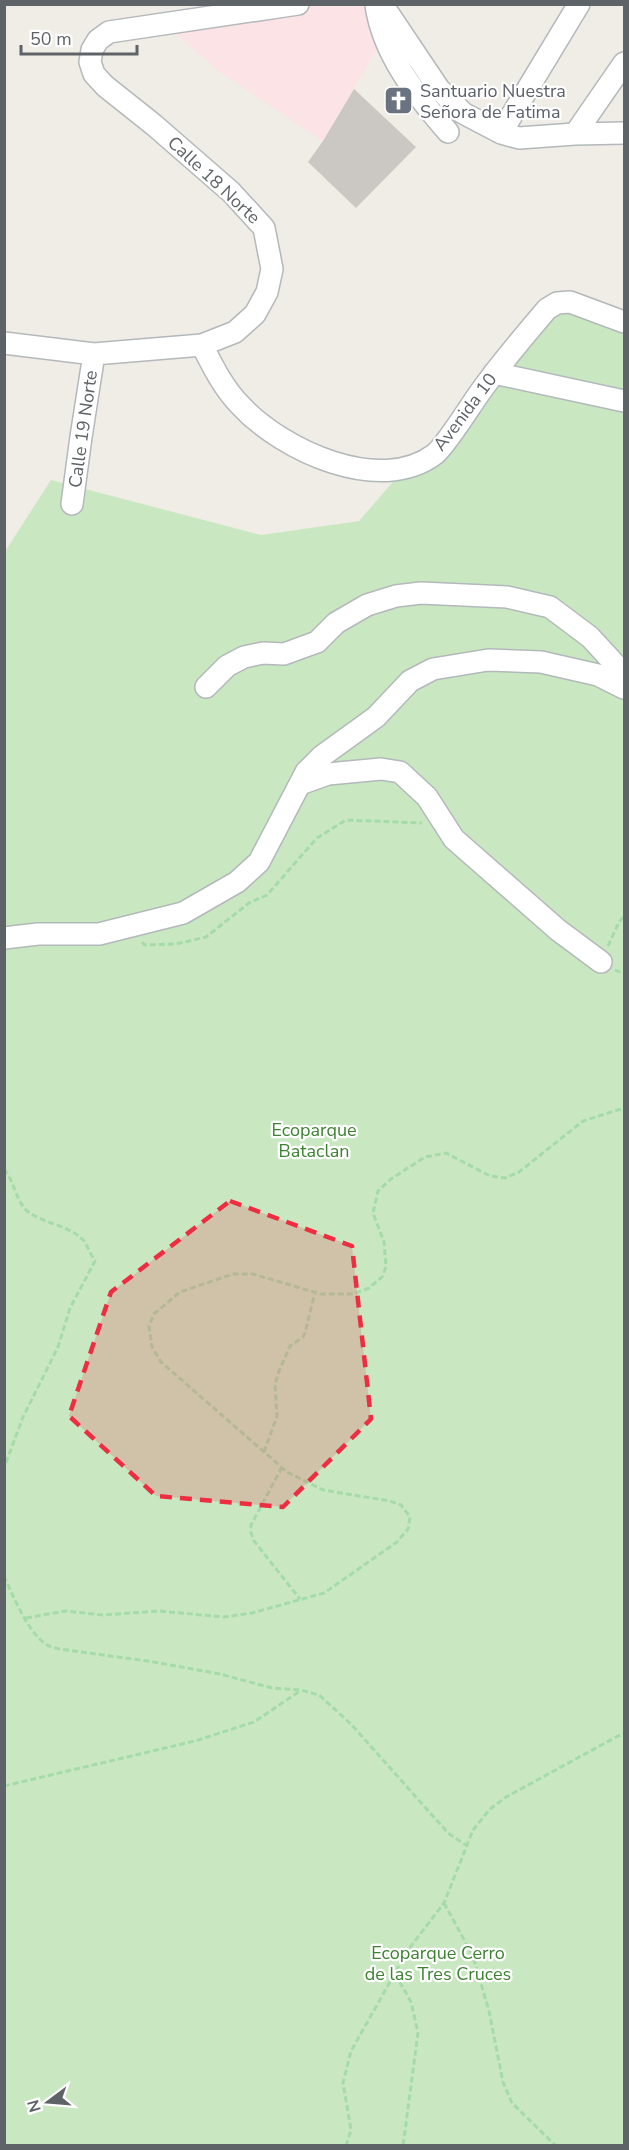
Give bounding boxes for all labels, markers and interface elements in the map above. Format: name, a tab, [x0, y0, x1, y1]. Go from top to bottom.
scale bar	[21, 18, 136, 56]
text: 50 m	[30, 27, 72, 51]
place label: Santuario Nuestra Señora de Fatima	[420, 79, 566, 124]
church icon: Santuario Nuestra Señora de Fatima	[383, 85, 415, 117]
street label: Calle 18 Norte	[163, 131, 265, 229]
street label: Avenida 10	[428, 368, 502, 456]
street label: Calle 19 Norte	[63, 369, 103, 489]
park label: Ecoparque Bataclan	[271, 1118, 357, 1163]
park label: Ecoparque Cerro de las Tres Cruces	[365, 1941, 511, 1986]
north arrow	[18, 2072, 78, 2132]
text: N	[22, 2097, 47, 2115]

